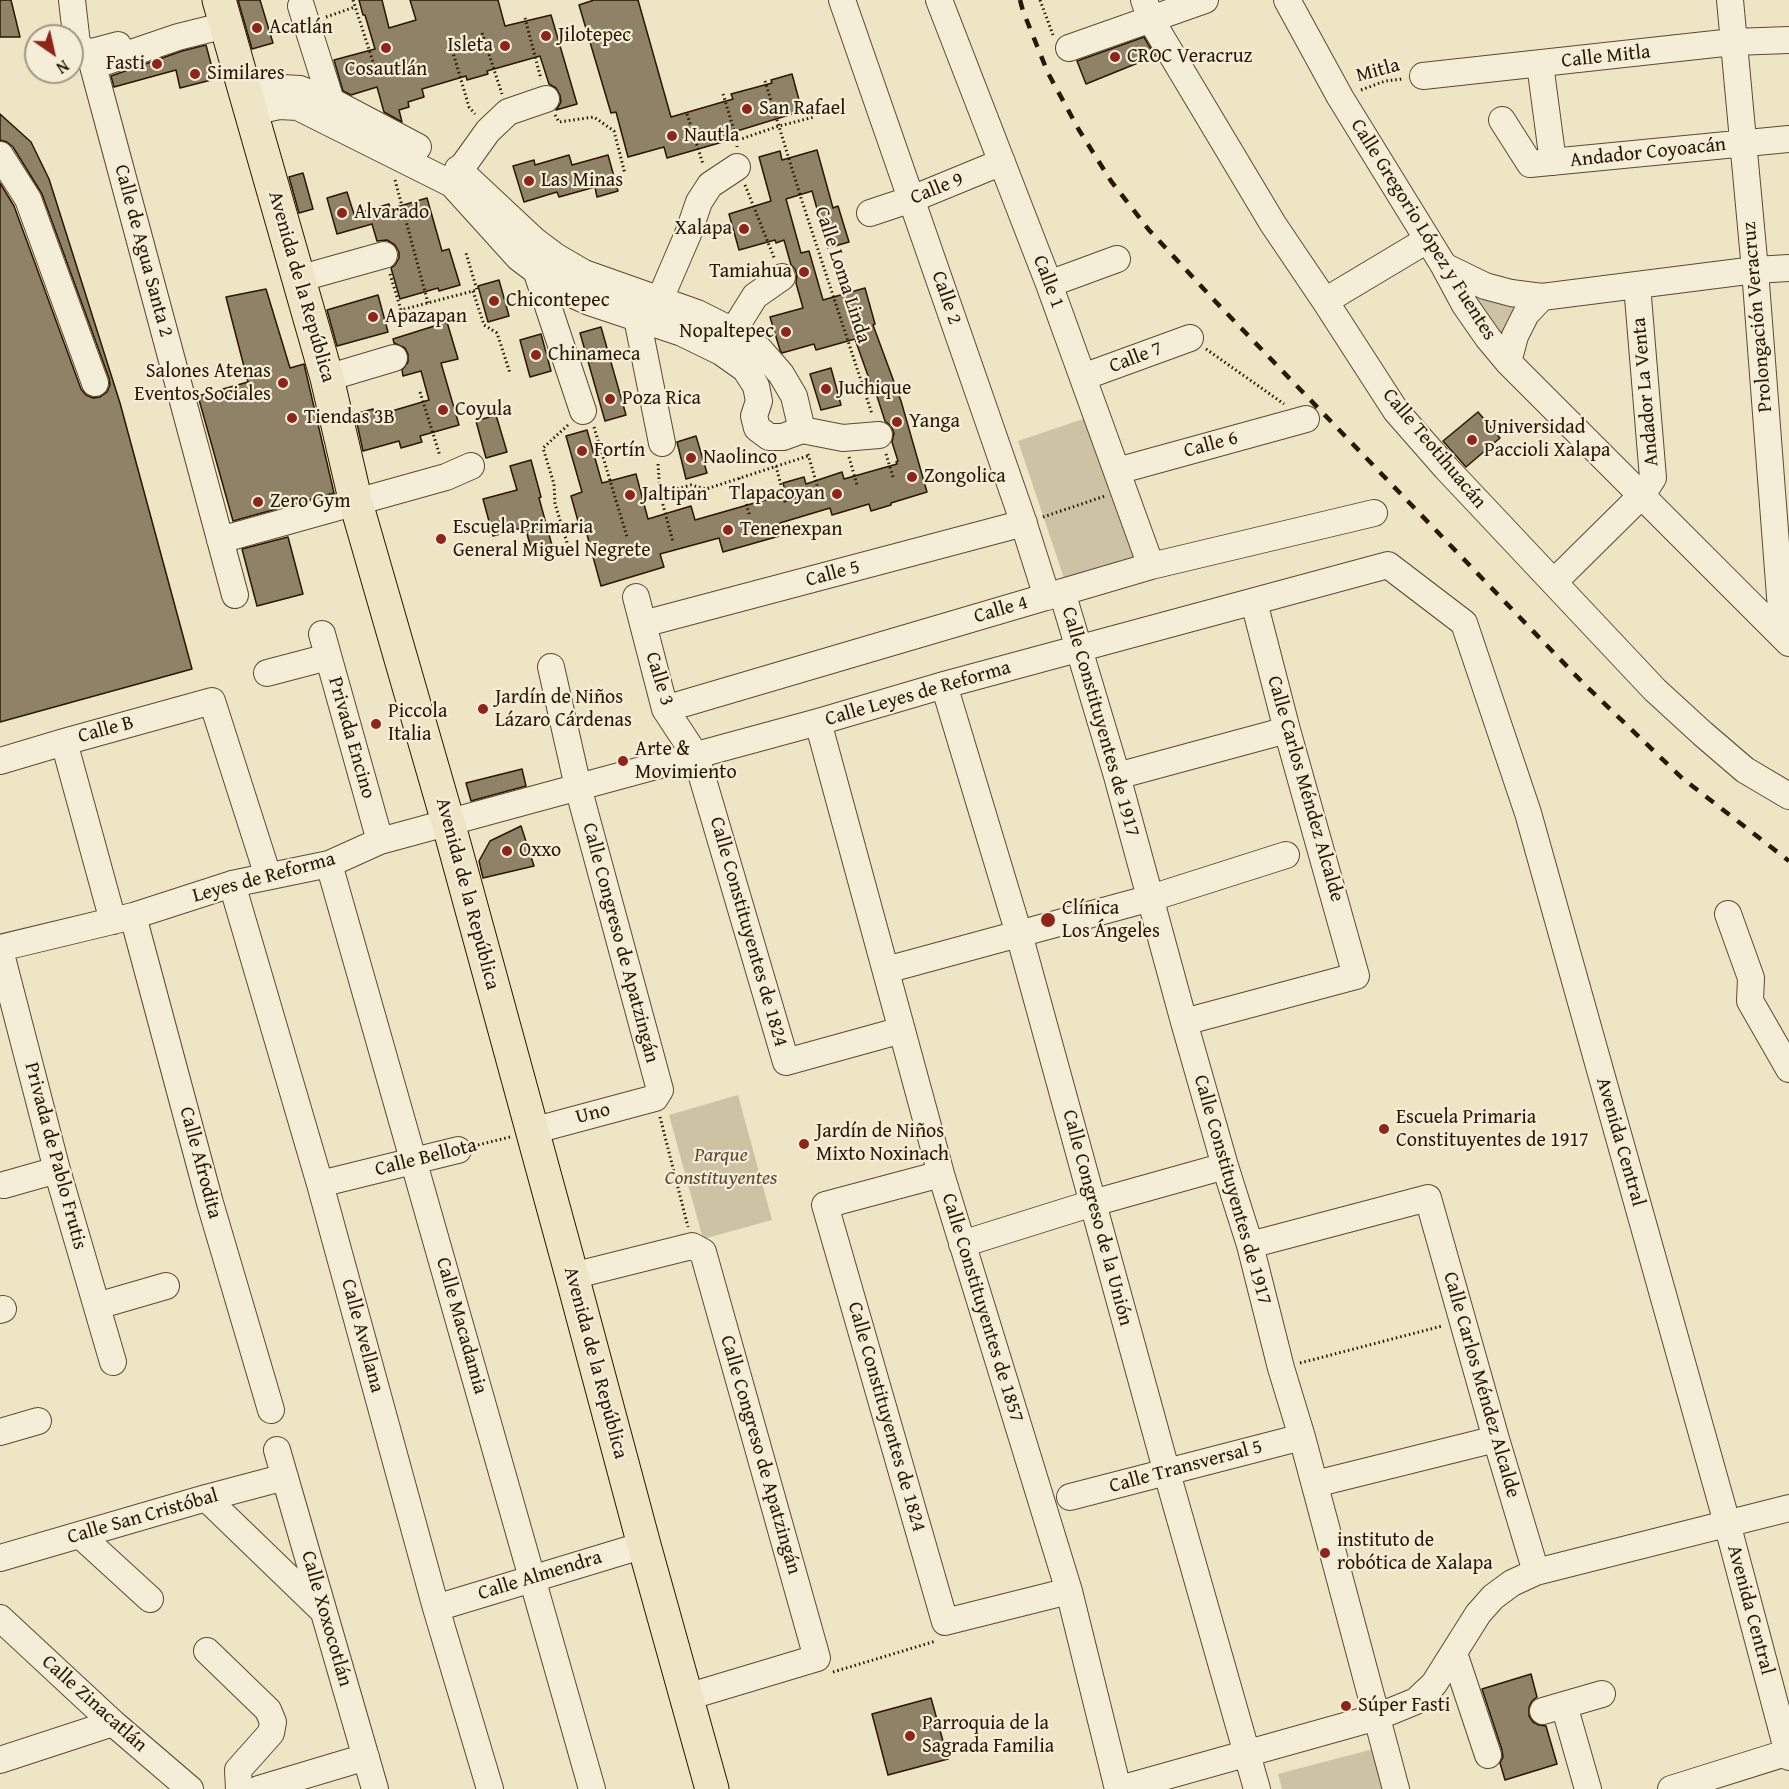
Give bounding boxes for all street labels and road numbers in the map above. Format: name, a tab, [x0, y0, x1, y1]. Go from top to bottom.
street label: Calle Mitla	[1560, 40, 1652, 74]
street label: Mitla	[1354, 54, 1402, 88]
street label: Calle Gregorio López y Fuentes	[1345, 115, 1501, 345]
street label: Andador Coyoacán	[1569, 133, 1727, 173]
street label: Calle de Agua Santa 2	[108, 162, 178, 340]
street label: Calle 9	[907, 168, 967, 210]
street label: Avenida de la República	[262, 189, 340, 385]
street label: Calle Loma Linda	[809, 204, 875, 346]
street label: Prolongación Veracruz	[1738, 221, 1778, 413]
street label: Calle 1	[1027, 252, 1069, 312]
street label: Calle 2	[926, 268, 966, 328]
street label: Andador La Venta	[1628, 316, 1664, 468]
street label: Calle 7	[1106, 337, 1166, 379]
street label: Calle Teotihuacán	[1377, 384, 1491, 514]
street label: Calle 6	[1181, 426, 1241, 464]
street label: Calle 5	[803, 555, 863, 593]
street label: Calle 4	[971, 591, 1031, 629]
street label: Calle Constituyentes de 1917	[1056, 604, 1144, 840]
street label: Calle 3	[639, 649, 679, 709]
street label: Calle Leyes de Reforma	[823, 656, 1013, 732]
street label: Calle Carlos Méndez Alcalde	[1261, 673, 1349, 905]
street label: Privada Encino	[322, 674, 380, 802]
street label: Calle B	[76, 711, 136, 749]
street label: Avenida de la República	[430, 795, 504, 993]
street label: Calle Constituyentes de 1824	[704, 814, 792, 1050]
street label: Calle Congreso de Apatzingán	[576, 820, 664, 1066]
street label: Leyes de Reforma	[190, 847, 338, 909]
street label: Privada de Pablo Frutis	[18, 1060, 92, 1252]
street label: Calle Constituyentes de 1917	[1188, 1072, 1276, 1308]
street label: Avenida Central	[1590, 1075, 1650, 1209]
street label: Uno	[573, 1098, 613, 1130]
street label: Calle Afrodita	[174, 1104, 226, 1222]
street label: Calle Congreso de la Unión	[1057, 1107, 1137, 1329]
street label: Calle Bellota	[373, 1134, 479, 1182]
street label: Calle Constituyentes de 1857	[936, 1191, 1028, 1425]
street label: Calle Macadamia	[430, 1255, 492, 1397]
street label: Avenida de la República	[558, 1264, 632, 1462]
street label: Calle Carlos Méndez Alcalde	[1437, 1269, 1525, 1501]
street label: Calle Avellana	[335, 1277, 389, 1395]
street label: Calle Constituyentes de 1824	[842, 1299, 930, 1535]
street label: Calle Congreso de Apatzingán	[714, 1333, 806, 1577]
street label: Calle Transversal 5	[1107, 1435, 1265, 1499]
street label: Calle San Cristóbal	[65, 1484, 221, 1550]
street label: Avenida Central	[1721, 1543, 1779, 1677]
street label: Calle Almendra	[475, 1546, 605, 1606]
street label: Calle Xoxocotlán	[295, 1548, 357, 1690]
street label: Calle Zinacatlán	[36, 1650, 152, 1758]

